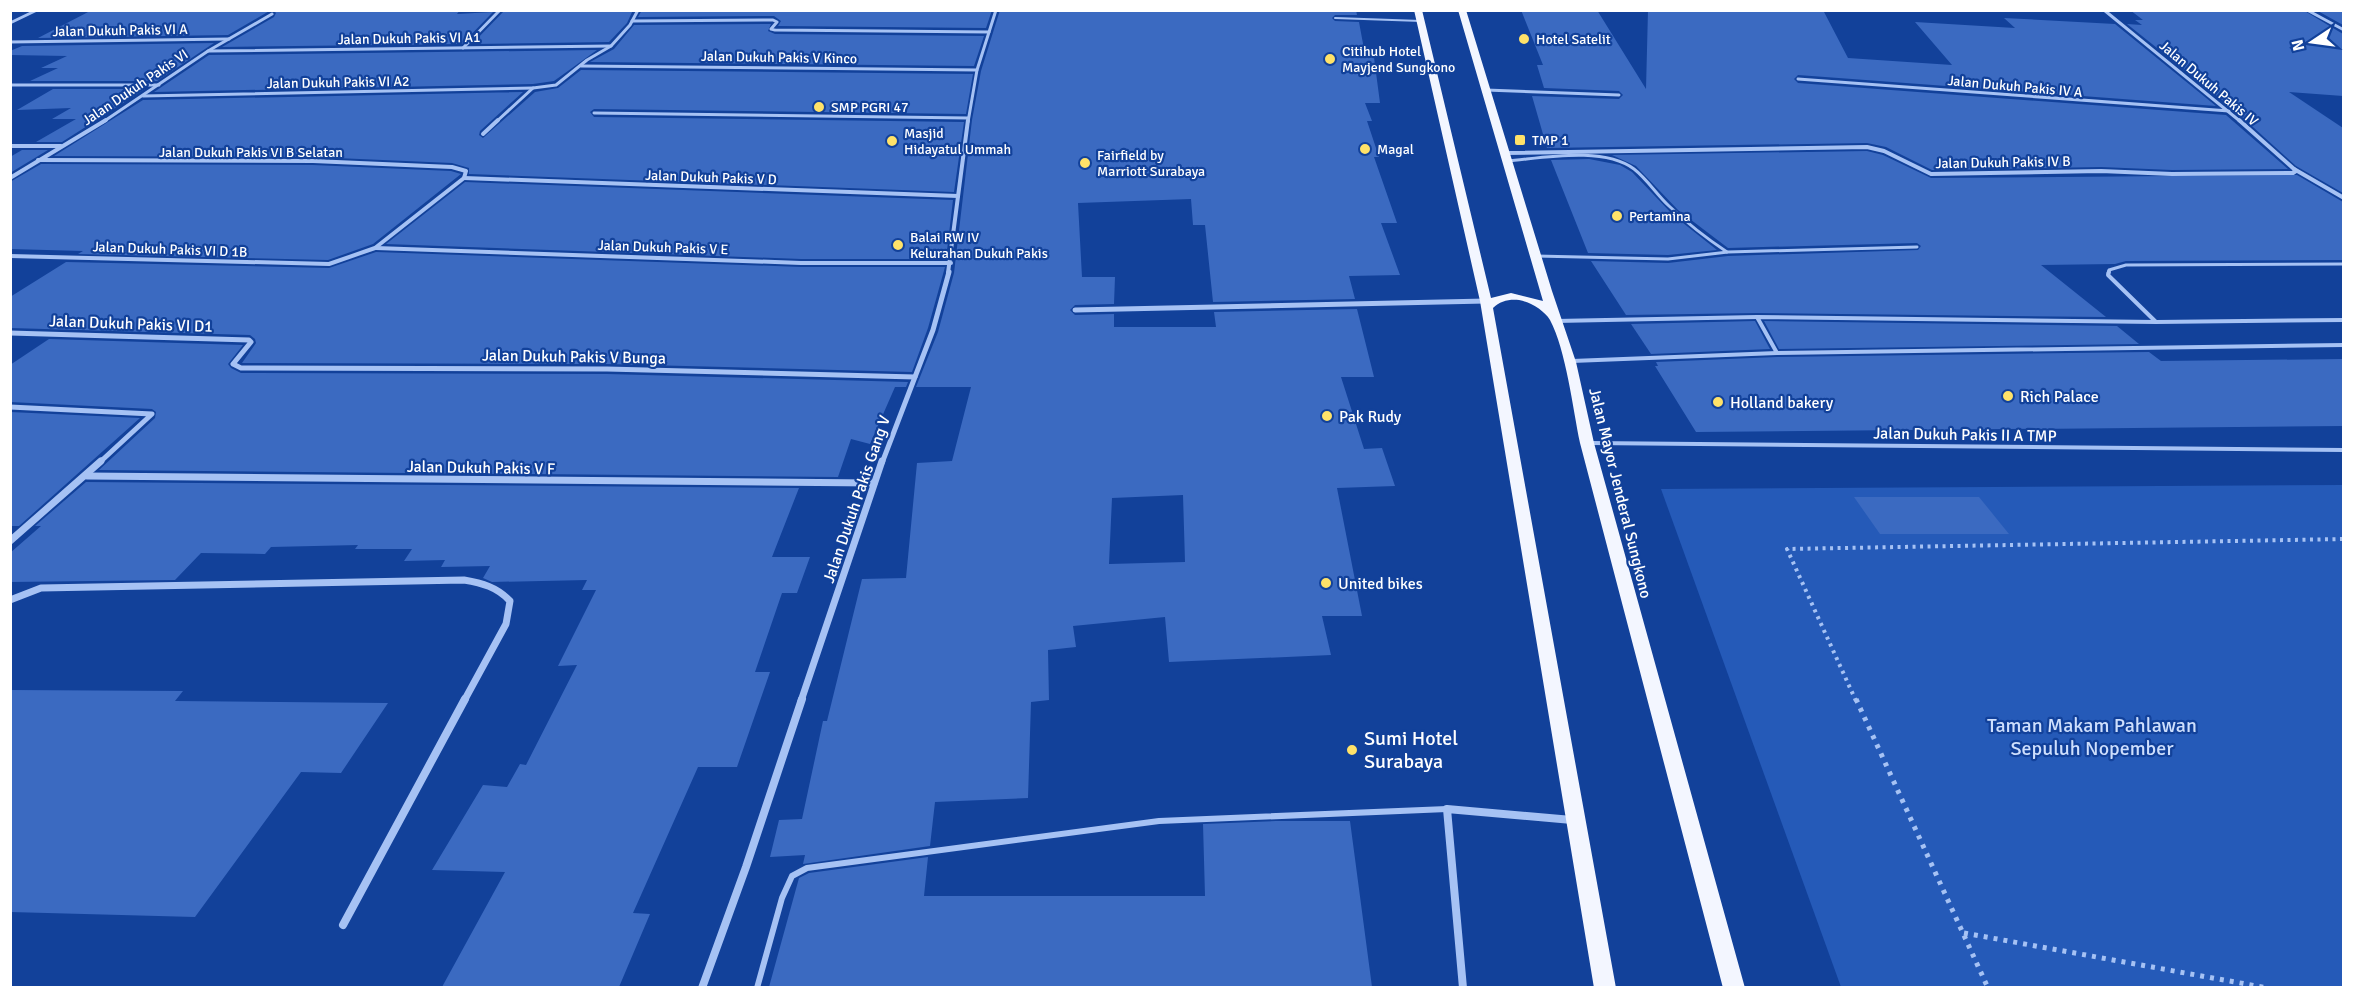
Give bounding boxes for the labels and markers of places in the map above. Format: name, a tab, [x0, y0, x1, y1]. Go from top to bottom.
place label: Hotel Satelit	[1536, 31, 1611, 48]
marker: Hotel Satelit	[1517, 32, 1531, 46]
place label: Citihub Hotel Mayjend Sungkono	[1342, 43, 1455, 76]
marker: Citihub Hotel Mayjend Sungkono	[1323, 52, 1337, 66]
place label: SMP PGRI 47	[831, 99, 909, 116]
marker: SMP PGRI 47	[812, 100, 826, 114]
place label: Masjid Hidayatul Ummah	[904, 125, 1011, 158]
place label: TMP 1	[1532, 132, 1569, 149]
marker: TMP 1	[1513, 133, 1527, 147]
marker: Masjid Hidayatul Ummah	[885, 134, 899, 148]
place label: Magal	[1377, 141, 1414, 158]
marker: Magal	[1358, 142, 1372, 156]
place label: Fairfield by Marriott Surabaya	[1097, 147, 1205, 180]
marker: Fairfield by Marriott Surabaya	[1078, 156, 1092, 170]
place label: Pertamina	[1629, 208, 1691, 225]
marker: Pertamina	[1610, 209, 1624, 223]
place label: Balai RW IV Kelurahan Dukuh Pakis	[910, 229, 1048, 262]
marker: Balai RW IV Kelurahan Dukuh Pakis	[891, 238, 905, 252]
place label: Rich Palace	[2020, 387, 2099, 407]
marker: Rich Palace	[2001, 389, 2015, 403]
place label: Holland bakery	[1730, 393, 1834, 413]
marker: Holland bakery	[1711, 395, 1725, 409]
place label: Pak Rudy	[1339, 407, 1402, 427]
marker: Pak Rudy	[1320, 409, 1334, 423]
place label: United bikes	[1338, 574, 1423, 594]
marker: United bikes	[1319, 576, 1333, 590]
place label: Sumi Hotel Surabaya	[1364, 726, 1458, 774]
marker: Sumi Hotel Surabaya	[1345, 743, 1359, 757]

